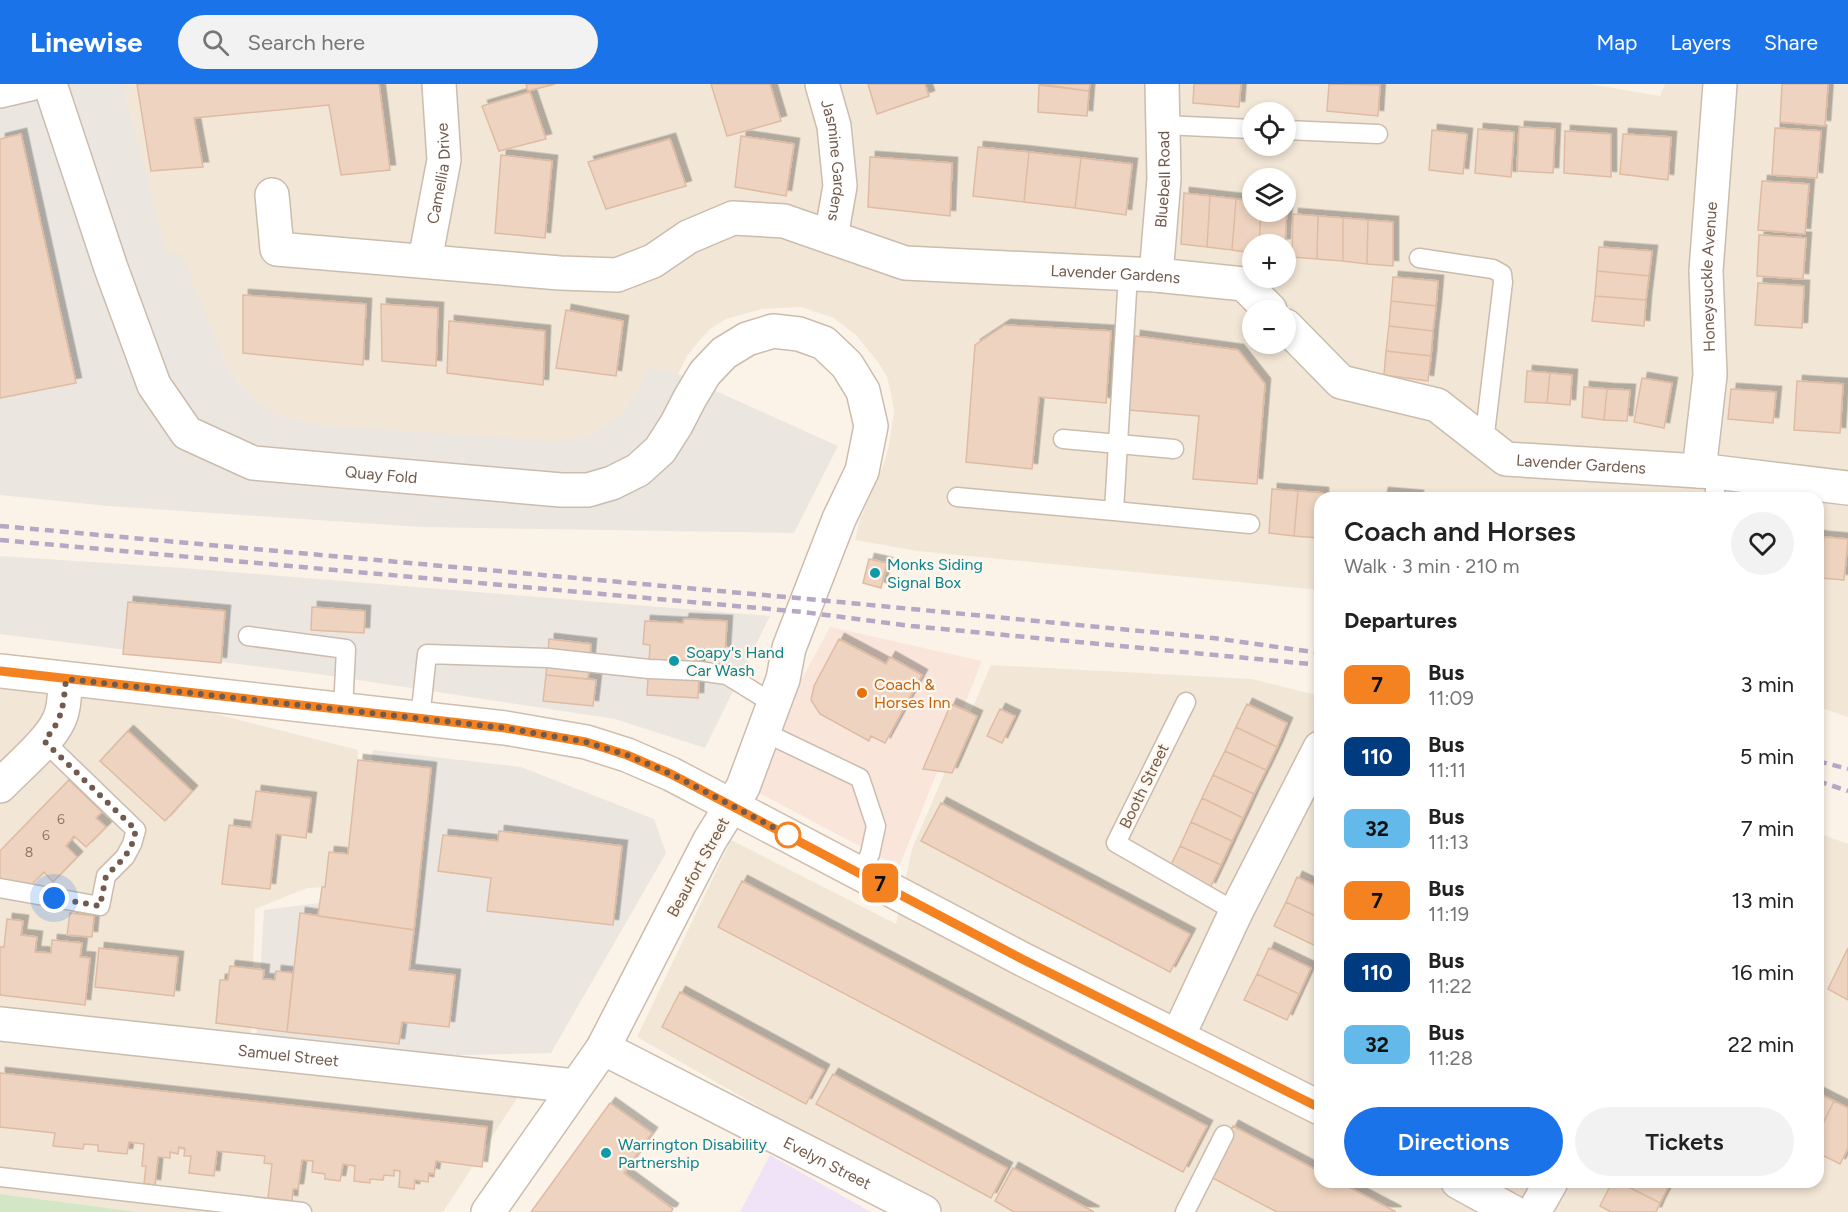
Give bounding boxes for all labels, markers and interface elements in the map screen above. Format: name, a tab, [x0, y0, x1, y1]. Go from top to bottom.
search box	[178, 15, 598, 69]
text: Linewise	[30, 25, 142, 59]
icon: search	[199, 26, 232, 59]
text: Search here	[247, 29, 365, 56]
text: Map	[1597, 30, 1637, 55]
text: Layers	[1670, 30, 1731, 55]
text: Share	[1764, 30, 1818, 55]
street label: Jasmine Gardens	[817, 97, 850, 223]
map controls	[1242, 102, 1296, 354]
button: locate	[1242, 102, 1296, 156]
street label: Camellia Drive	[423, 122, 453, 225]
street label: Bluebell Road	[1150, 131, 1174, 228]
button: layers	[1242, 168, 1296, 222]
street label: Honeysuckle Avenue	[1696, 201, 1721, 352]
button: +	[1242, 234, 1296, 288]
street label: Lavender Gardens	[1050, 260, 1181, 287]
button: −	[1242, 300, 1296, 354]
street label: Lavender Gardens	[1516, 450, 1647, 477]
street label: Quay Fold	[344, 462, 418, 487]
button: heart	[1731, 512, 1794, 575]
text: Coach and Horses	[1344, 514, 1576, 548]
text: Walk · 3 min · 210 m	[1344, 554, 1519, 578]
place label: Monks Siding Signal Box	[887, 555, 983, 592]
marker: Monks Siding Signal Box	[868, 566, 882, 580]
text: Departures	[1344, 607, 1457, 634]
place label: Soapy's Hand Car Wash	[686, 643, 784, 680]
marker: Soapy's Hand Car Wash	[667, 654, 681, 668]
text: Bus	[1428, 659, 1464, 686]
text: 3 min	[1740, 671, 1794, 698]
text: 7	[1371, 672, 1383, 697]
place label: Coach & Horses Inn	[874, 675, 951, 712]
marker: Coach & Horses Inn	[855, 686, 869, 700]
text: 11:09	[1428, 686, 1474, 710]
text: Bus	[1428, 731, 1464, 758]
street label: Booth Street	[1115, 740, 1173, 832]
text: 5 min	[1740, 743, 1794, 770]
text: 110	[1361, 744, 1393, 769]
text: 11:11	[1428, 758, 1466, 782]
text: Bus	[1428, 803, 1464, 830]
house number: 6	[57, 811, 65, 828]
street label: Beaufort Street	[663, 814, 733, 920]
text: 7 min	[1741, 815, 1794, 842]
text: 32	[1365, 816, 1389, 841]
unlabelled marker	[775, 822, 801, 848]
house number: 6	[42, 827, 50, 844]
text: 11:13	[1428, 830, 1469, 854]
house number: 8	[25, 844, 33, 861]
line badge: 7	[860, 864, 900, 902]
text: 7	[874, 871, 886, 896]
text: Bus	[1428, 875, 1464, 902]
your location	[39, 883, 69, 913]
text: 13 min	[1731, 887, 1794, 914]
text: 7	[1371, 888, 1383, 913]
text: 11:19	[1428, 902, 1469, 926]
text: Bus	[1428, 947, 1464, 974]
text: 16 min	[1731, 959, 1794, 986]
text: 110	[1361, 960, 1393, 985]
text: 11:22	[1428, 974, 1472, 998]
text: Bus	[1428, 1019, 1464, 1046]
text: 22 min	[1728, 1031, 1794, 1058]
text: 32	[1365, 1032, 1389, 1057]
street label: Samuel Street	[237, 1040, 340, 1070]
text: 11:28	[1428, 1046, 1473, 1070]
button: Directions	[1344, 1107, 1563, 1176]
button: Tickets	[1575, 1107, 1794, 1176]
street label: Evelyn Street	[780, 1132, 875, 1193]
place label: Warrington Disability Partnership	[618, 1135, 768, 1172]
marker: Warrington Disability Partnership	[599, 1146, 613, 1160]

